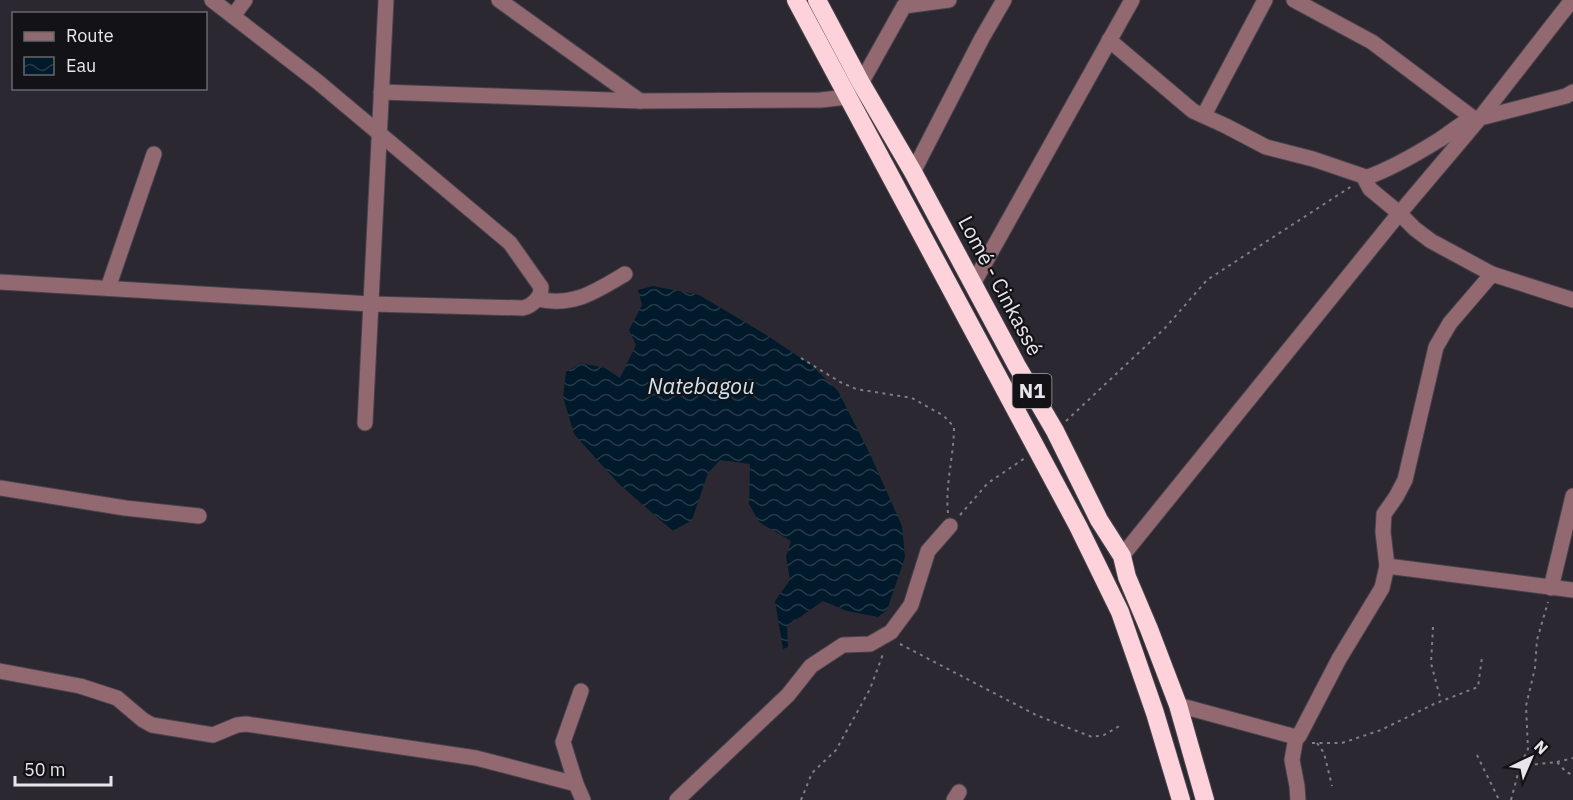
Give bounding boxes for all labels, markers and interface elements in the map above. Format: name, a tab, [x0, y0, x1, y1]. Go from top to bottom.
legend	[12, 12, 207, 90]
text: Route	[66, 24, 114, 47]
text: Eau	[66, 54, 96, 77]
street label: Lomé - Cinkassé	[952, 211, 1050, 360]
water label: Natebagou	[647, 371, 755, 400]
road number: N1	[1012, 374, 1052, 408]
north arrow	[1501, 728, 1561, 788]
text: N	[1530, 736, 1553, 758]
scale bar	[15, 749, 111, 787]
text: 50 m	[24, 758, 66, 781]

